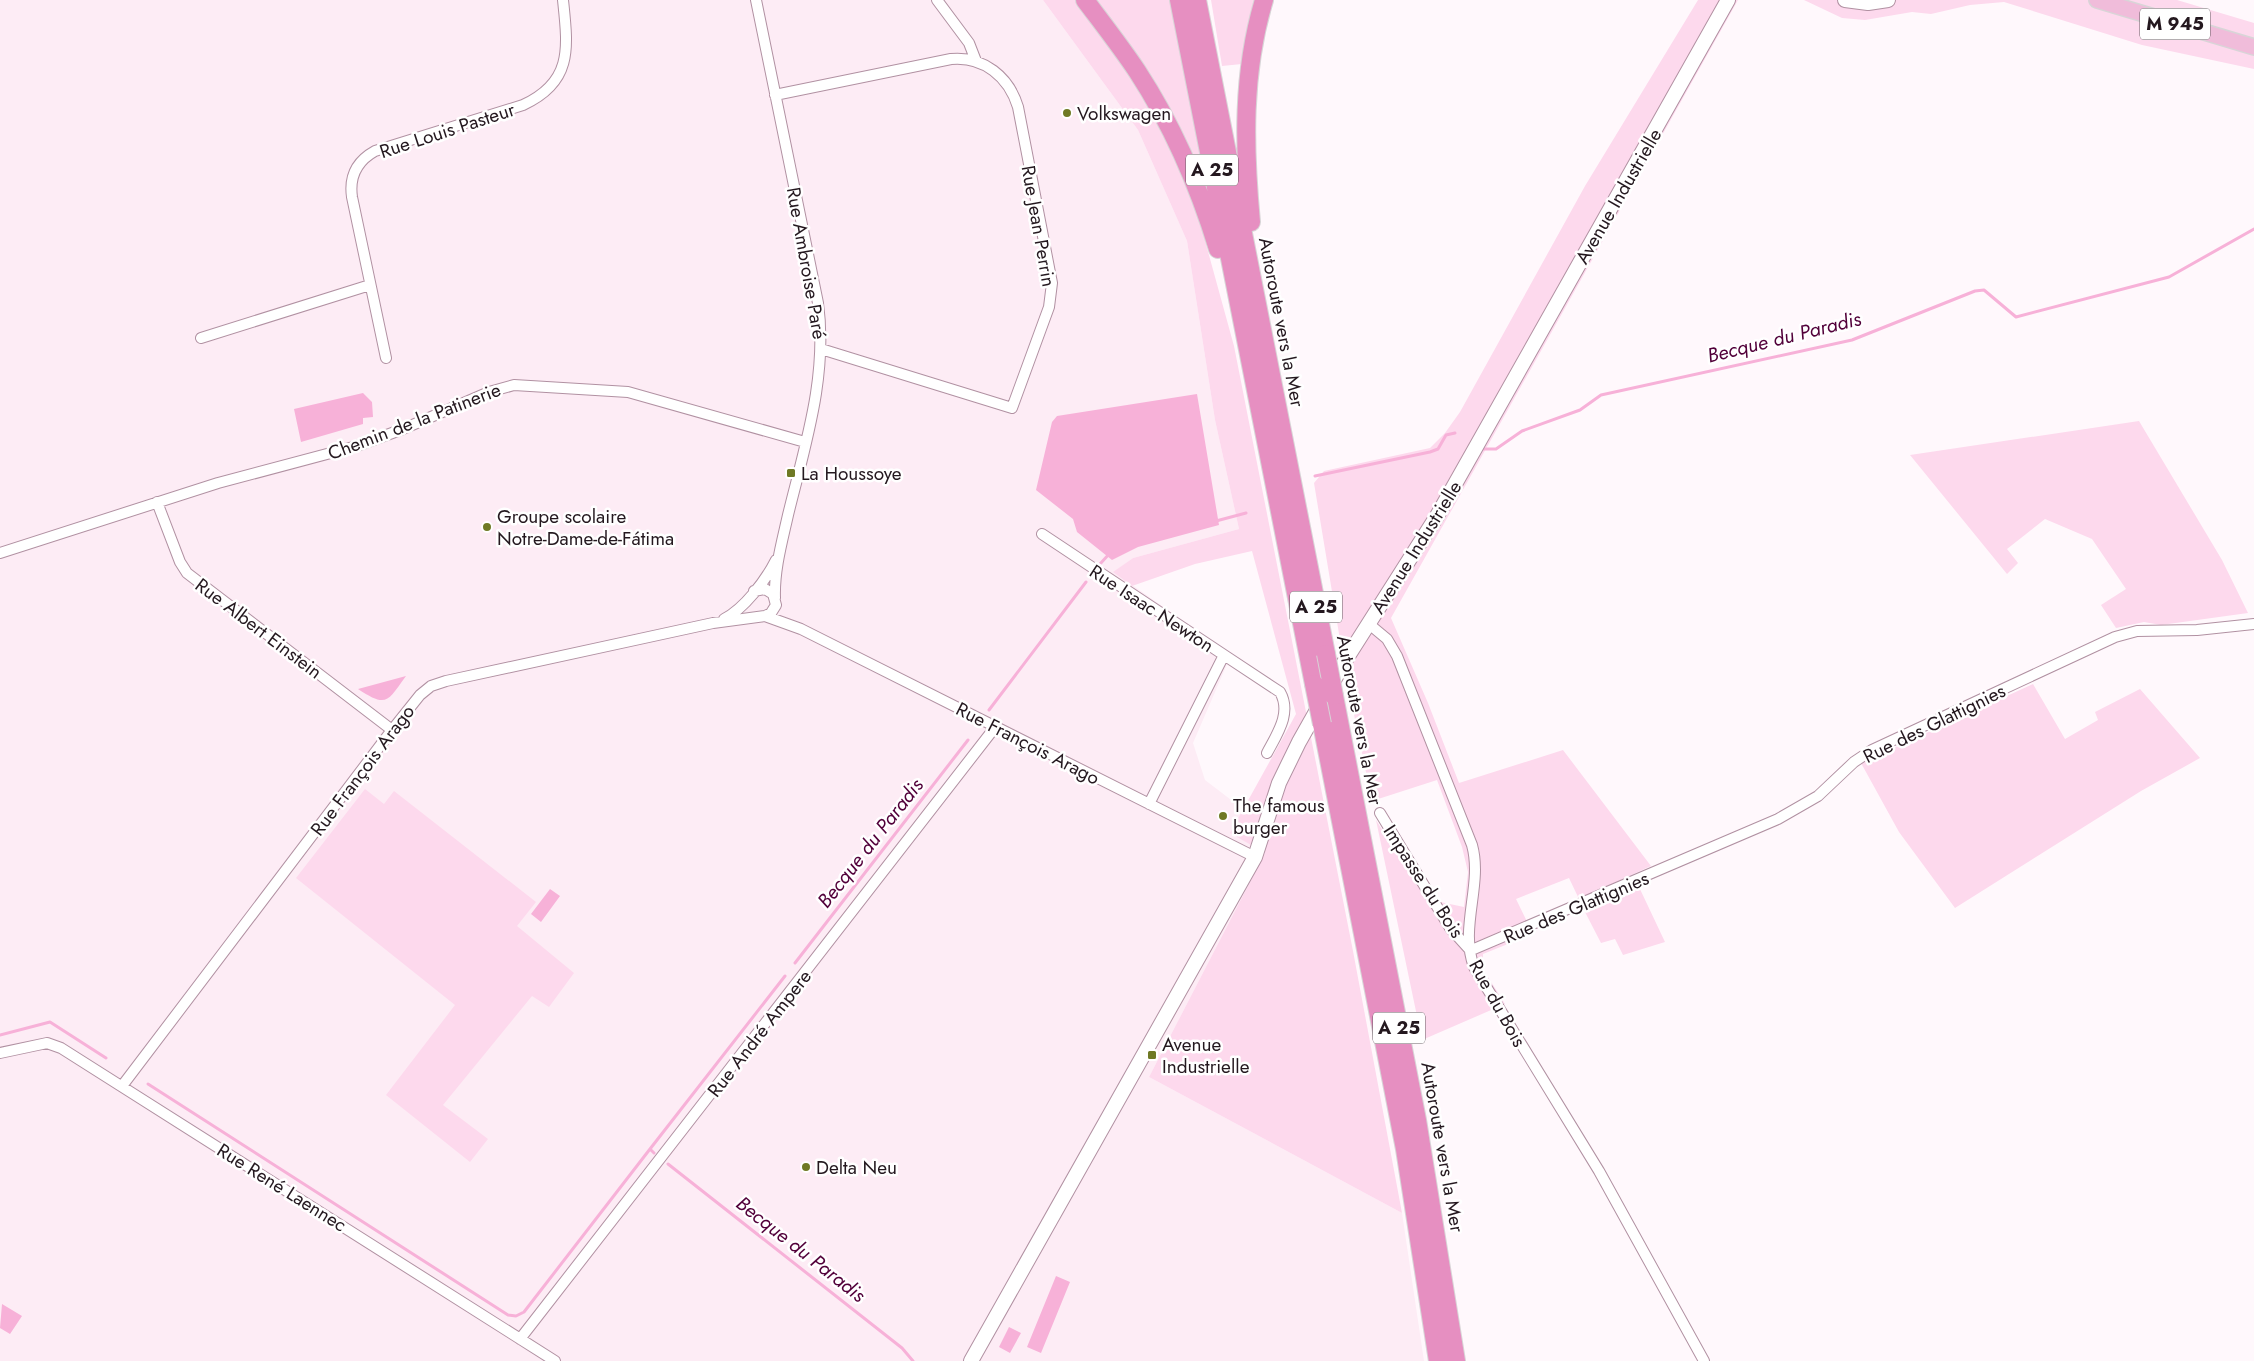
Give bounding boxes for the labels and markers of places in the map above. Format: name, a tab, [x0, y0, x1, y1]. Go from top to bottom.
place label: Volkswagen	[1077, 100, 1171, 127]
marker: Volkswagen	[1061, 107, 1073, 119]
place label: La Houssoye	[801, 460, 902, 487]
marker: La Houssoye	[785, 467, 797, 479]
place label: Groupe scolaire Notre-Dame-de-Fátima	[497, 503, 674, 552]
marker: Groupe scolaire Notre-Dame-de-Fátima	[481, 521, 493, 533]
place label: The famous burger	[1233, 792, 1325, 841]
marker: The famous burger	[1217, 810, 1229, 822]
place label: Avenue Industrielle	[1162, 1031, 1250, 1080]
marker: Avenue Industrielle	[1146, 1049, 1158, 1061]
place label: Delta Neu	[816, 1154, 897, 1181]
marker: Delta Neu	[800, 1161, 812, 1173]

